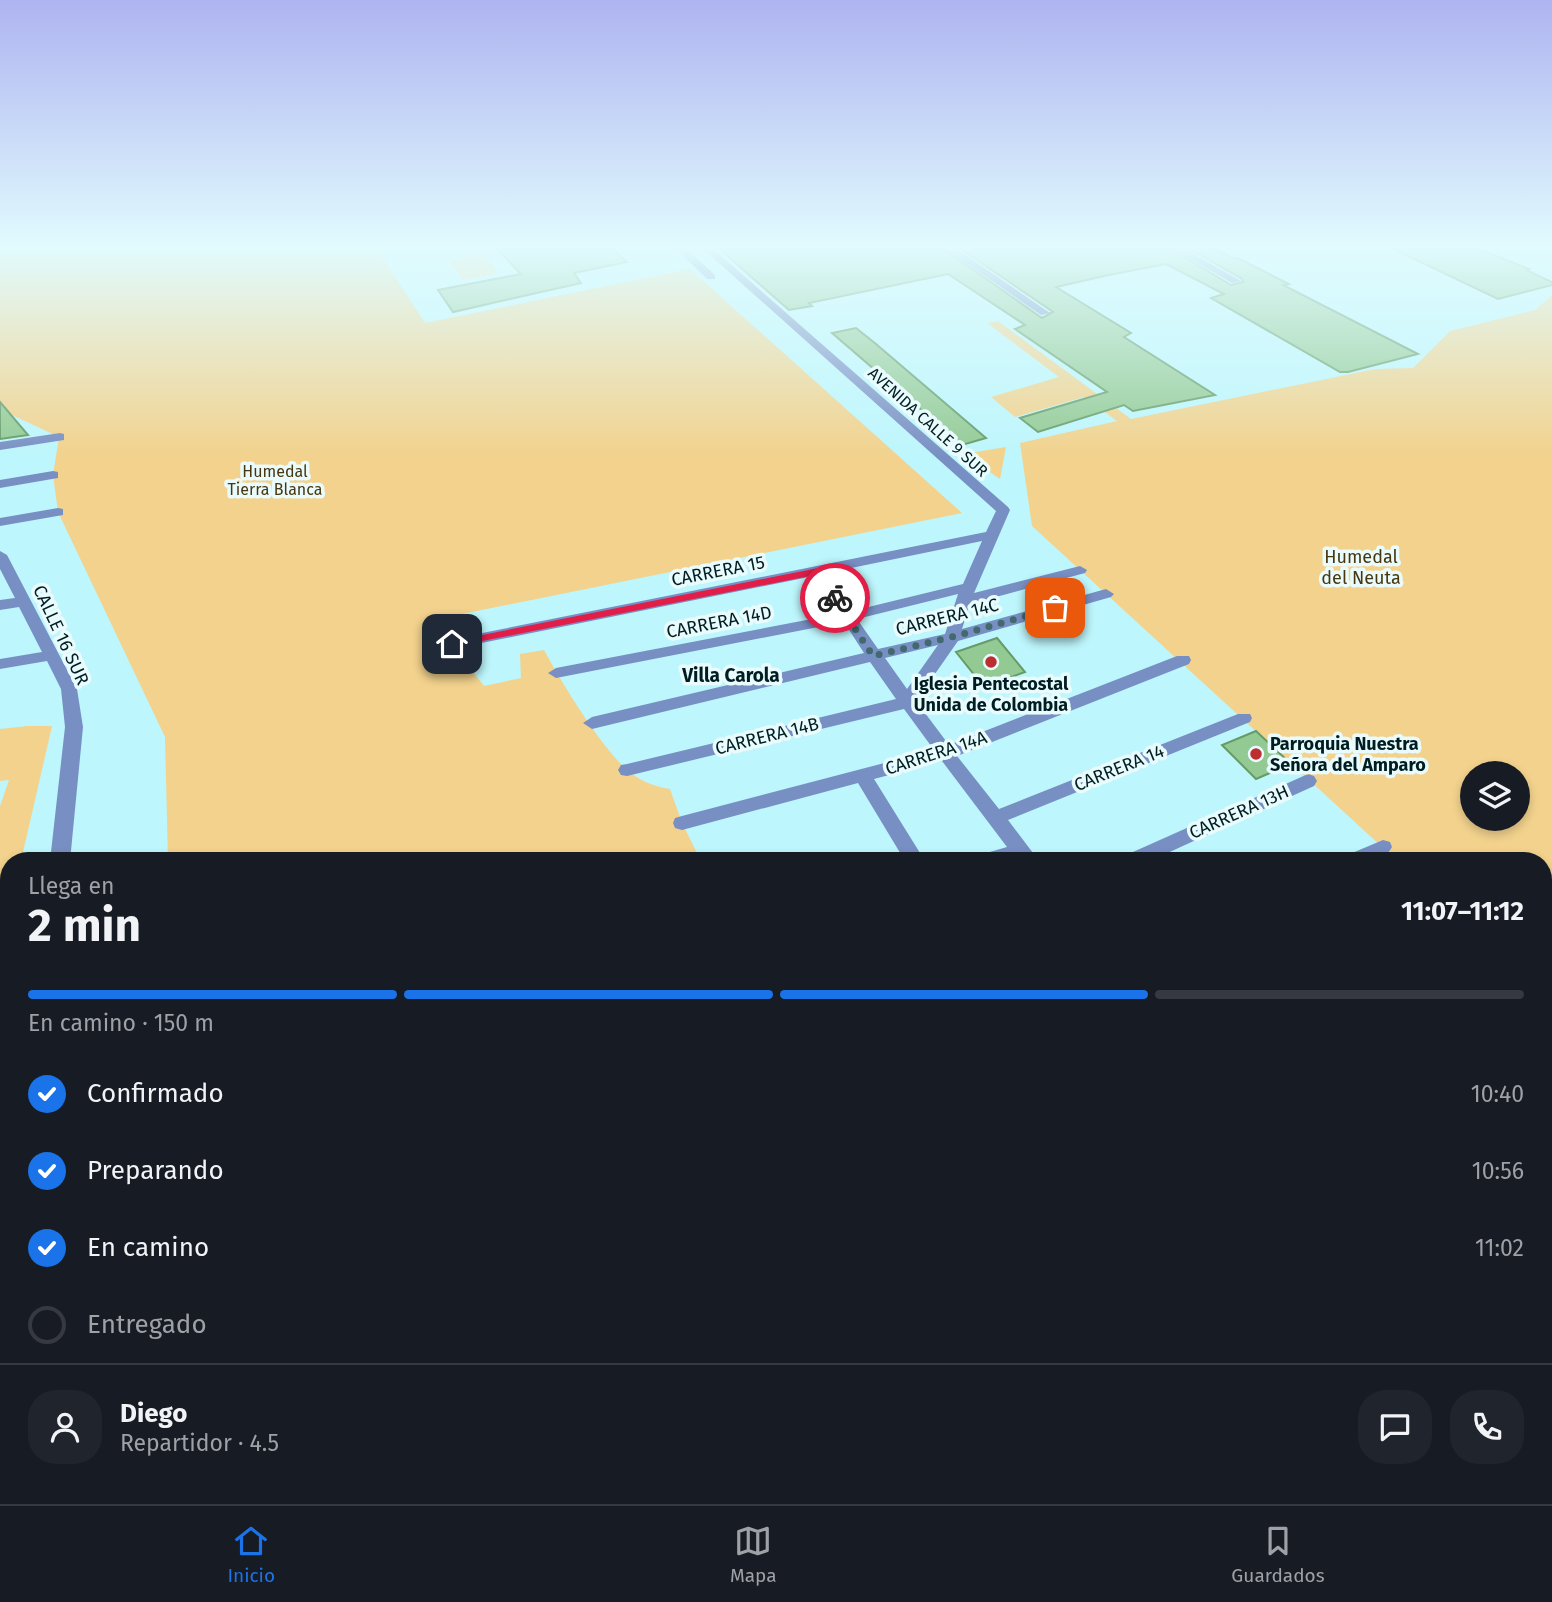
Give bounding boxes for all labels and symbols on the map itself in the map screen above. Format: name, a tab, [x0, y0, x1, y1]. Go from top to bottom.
street label: AVENIDA CALLE 9 SUR	[864, 363, 992, 481]
park label: Humedal Tierra Blanca	[228, 462, 322, 499]
park label: Humedal del Neuta	[1321, 546, 1401, 589]
street label: CARRERA 15	[669, 551, 767, 591]
courier	[800, 563, 870, 633]
pin	[1025, 578, 1085, 638]
street label: CALLE 16 SUR	[28, 582, 94, 688]
street label: CARRERA 14C	[893, 594, 1001, 640]
street label: CARRERA 14D	[665, 601, 773, 643]
pin	[422, 614, 482, 674]
marker: Iglesia Pentecostal Unida de Colombia	[983, 654, 999, 670]
district label: Villa Carola	[681, 664, 780, 687]
place label: Iglesia Pentecostal Unida de Colombia	[914, 673, 1069, 716]
street label: CARRERA 14B	[713, 712, 821, 760]
street label: CARRERA 14A	[882, 726, 990, 780]
place label: Parroquia Nuestra Señora del Amparo	[1270, 733, 1426, 776]
street label: CARRERA 14	[1071, 740, 1168, 796]
marker: Parroquia Nuestra Señora del Amparo	[1248, 746, 1264, 762]
street label: CARRERA 13H	[1186, 780, 1292, 844]

